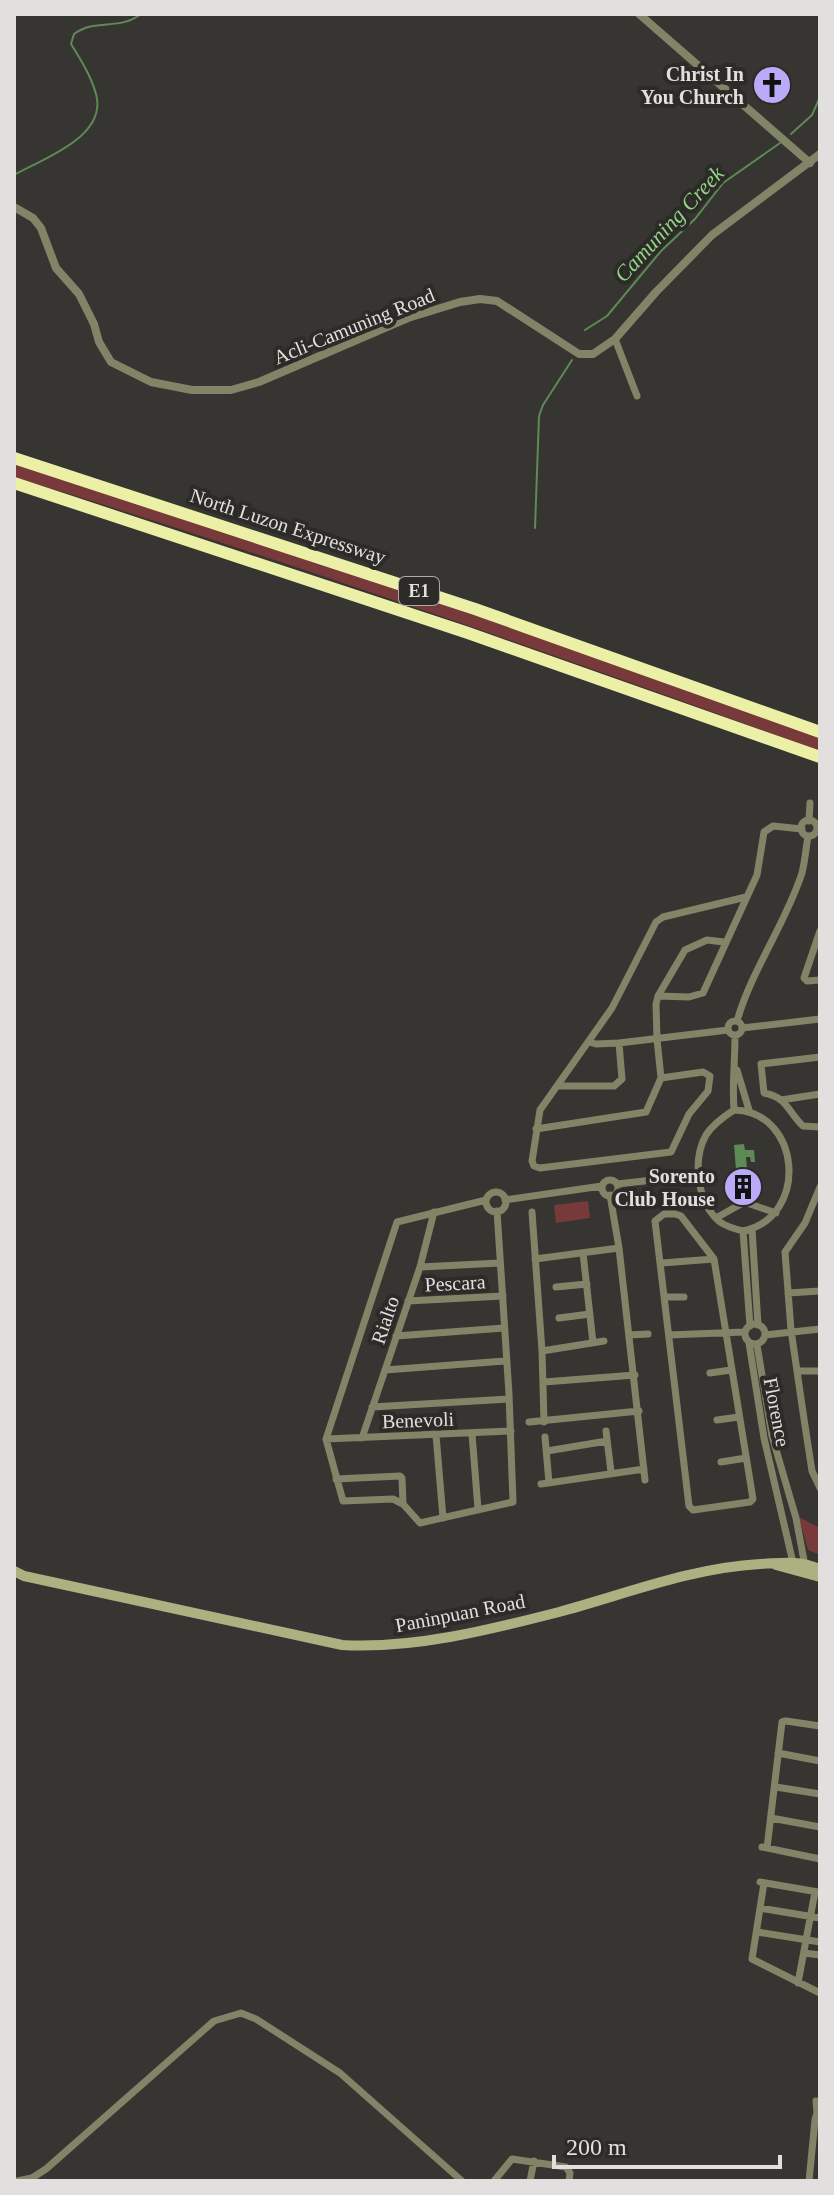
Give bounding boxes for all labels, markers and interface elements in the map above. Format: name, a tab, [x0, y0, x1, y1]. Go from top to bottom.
place label: Christ In You Church	[640, 63, 744, 108]
church icon: Christ In You Church	[751, 64, 793, 106]
water label: Camuning Creek	[609, 160, 730, 287]
street label: Acli-Camuning Road	[270, 284, 438, 369]
street label: North Luzon Expressway	[187, 484, 389, 569]
road number: E1	[399, 577, 439, 605]
place label: Sorento Club House	[614, 1165, 715, 1210]
building icon: Sorento Club House	[722, 1166, 764, 1208]
street label: Pescara	[424, 1270, 486, 1296]
street label: Rialto	[367, 1293, 403, 1347]
street label: Florence	[760, 1376, 794, 1449]
street label: Benevoli	[382, 1408, 455, 1432]
street label: Paninpuan Road	[393, 1590, 527, 1637]
scale bar	[554, 2119, 780, 2169]
text: 200 m	[566, 2134, 627, 2160]

